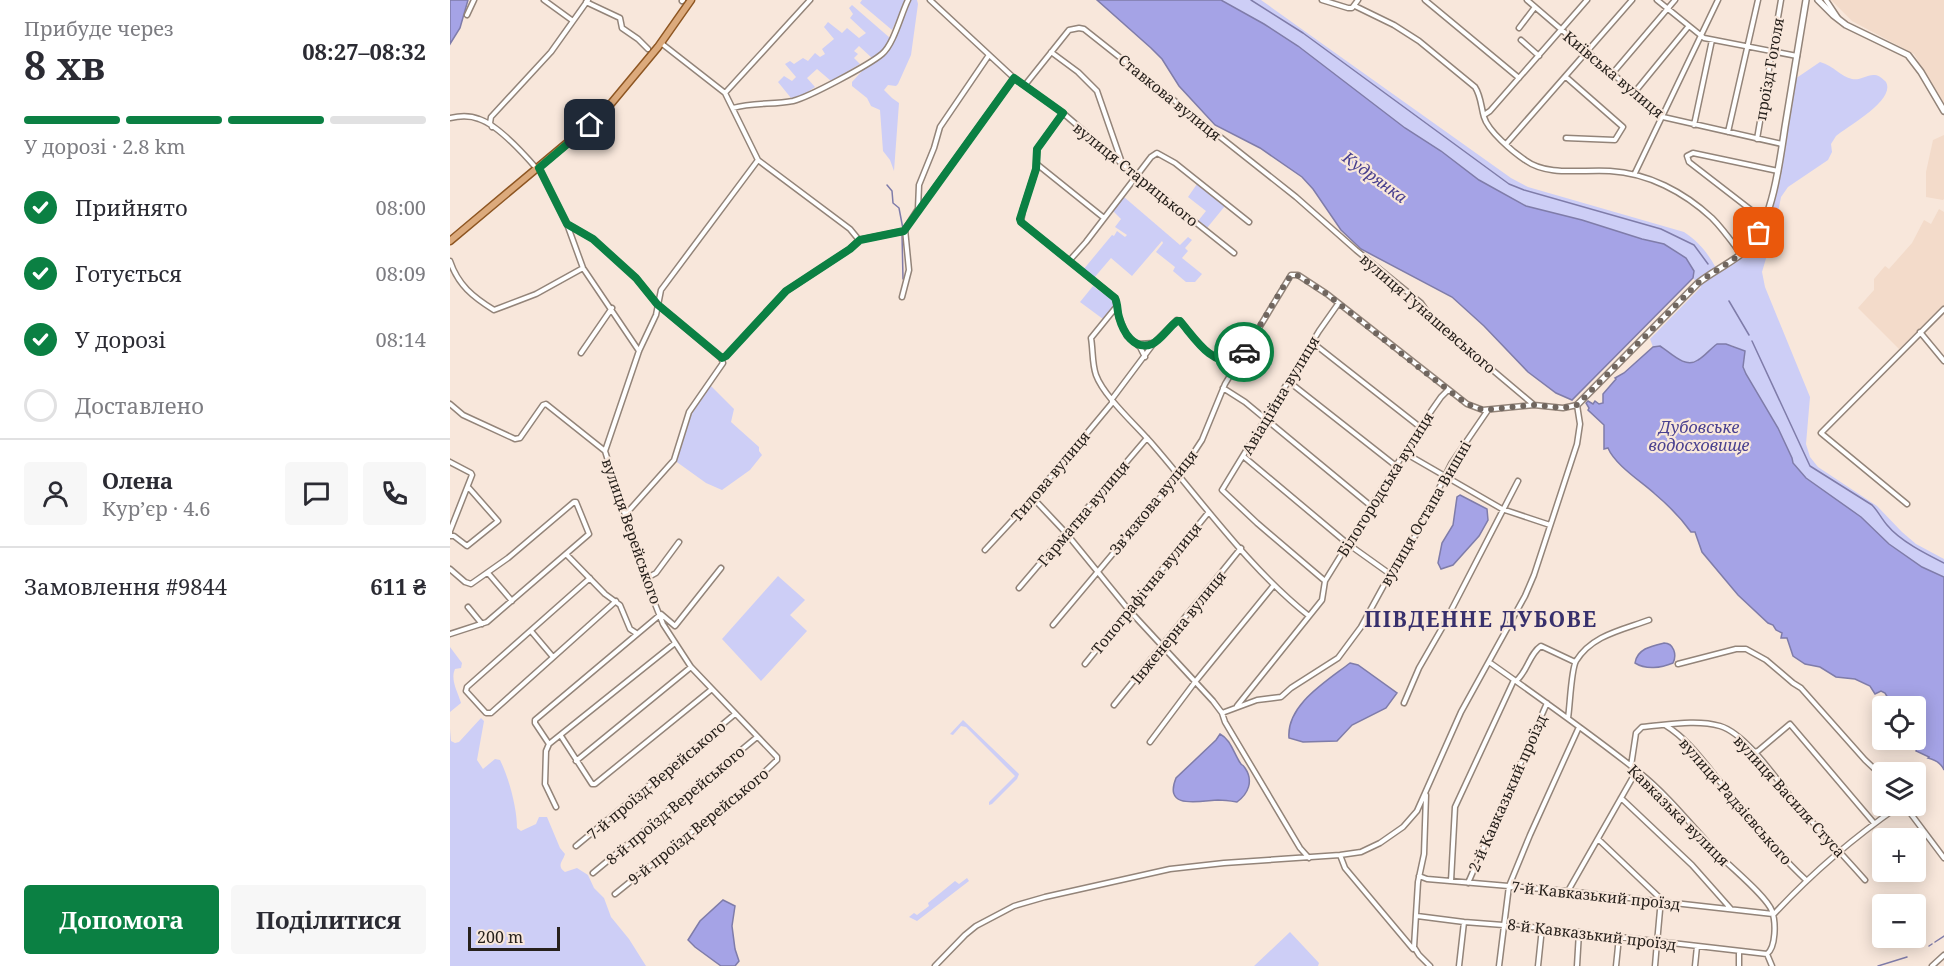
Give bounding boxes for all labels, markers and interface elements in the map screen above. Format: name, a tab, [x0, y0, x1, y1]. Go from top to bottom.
text: Прибуде через	[24, 15, 174, 42]
street label: проїзд Гоголя	[1750, 16, 1788, 122]
street label: Київська вулиця	[1559, 26, 1669, 122]
text: 08:27–08:32	[302, 36, 426, 66]
text: 8 хв	[24, 38, 105, 91]
street label: Ставкова вулиця	[1114, 49, 1226, 145]
pin	[564, 99, 615, 150]
icon: home	[573, 108, 606, 141]
street label: вулиця Старицького	[1069, 117, 1203, 231]
text: У дорозі · 2.8 km	[24, 133, 185, 160]
water label: Кудрянка	[1338, 146, 1412, 208]
icon: check	[24, 191, 57, 224]
text: Прийнято	[75, 192, 188, 222]
text: 08:00	[376, 194, 426, 221]
pin	[1733, 207, 1784, 258]
icon: bag	[1742, 216, 1775, 249]
street label: вулиця Гунашевського	[1356, 249, 1500, 377]
icon: check	[24, 257, 57, 290]
text: Готується	[75, 258, 182, 288]
text: 08:09	[376, 260, 426, 287]
courier	[1214, 322, 1274, 382]
icon: check	[24, 323, 57, 356]
text: У дорозі	[75, 324, 166, 354]
text: 08:14	[376, 326, 426, 353]
street label: Авіаційна вулиця	[1237, 332, 1323, 458]
icon: car	[1228, 336, 1261, 369]
text: Доставлено	[75, 390, 204, 420]
street label: Білогородська вулиця	[1332, 408, 1438, 560]
water label: Дубовське водосховище	[1648, 416, 1750, 456]
street label: Тилова вулиця	[1006, 426, 1094, 526]
street label: вулиця Остапа Вишні	[1375, 436, 1475, 590]
street label: Звʼязкова вулиця	[1104, 445, 1202, 559]
street label: вулиця Верейського	[598, 455, 666, 607]
street label: Гарматна вулиця	[1033, 456, 1133, 570]
button: person	[24, 462, 87, 525]
button: chat	[285, 462, 348, 525]
button: phone	[363, 462, 426, 525]
text: Олена	[102, 465, 173, 495]
text: Кур’єр · 4.6	[102, 495, 211, 522]
street label: Топографічна вулиця	[1086, 518, 1206, 658]
street label: Інженерна вулиця	[1126, 566, 1230, 688]
text: Замовлення #9844	[24, 571, 227, 601]
text: 611 ₴	[370, 571, 426, 601]
district label: ПІВДЕННЕ ДУБОВЕ	[1364, 605, 1598, 633]
map controls	[1872, 696, 1926, 948]
button: locate	[1872, 696, 1926, 750]
street label: 2-й Кавказький проїзд	[1463, 711, 1551, 875]
street label: 7-й проїзд Верейського	[583, 716, 729, 844]
street label: вулиця Василя Стуса	[1730, 731, 1850, 861]
street label: вулиця Радзієвського	[1675, 733, 1797, 869]
street label: 8-й проїзд Верейського	[602, 741, 748, 869]
street label: Кавказька вулиця	[1624, 760, 1734, 870]
button: layers	[1872, 762, 1926, 816]
street label: 9-й проїзд Верейського	[624, 763, 772, 889]
button: +	[1872, 828, 1926, 882]
street label: 7-й Кавказький проїзд	[1511, 876, 1681, 914]
button: Допомога	[24, 885, 219, 954]
button: Поділитися	[231, 885, 426, 954]
button: −	[1872, 894, 1926, 948]
street label: 8-й Кавказький проїзд	[1507, 914, 1677, 954]
scale bar	[468, 924, 560, 952]
text: 200 m	[477, 926, 523, 948]

